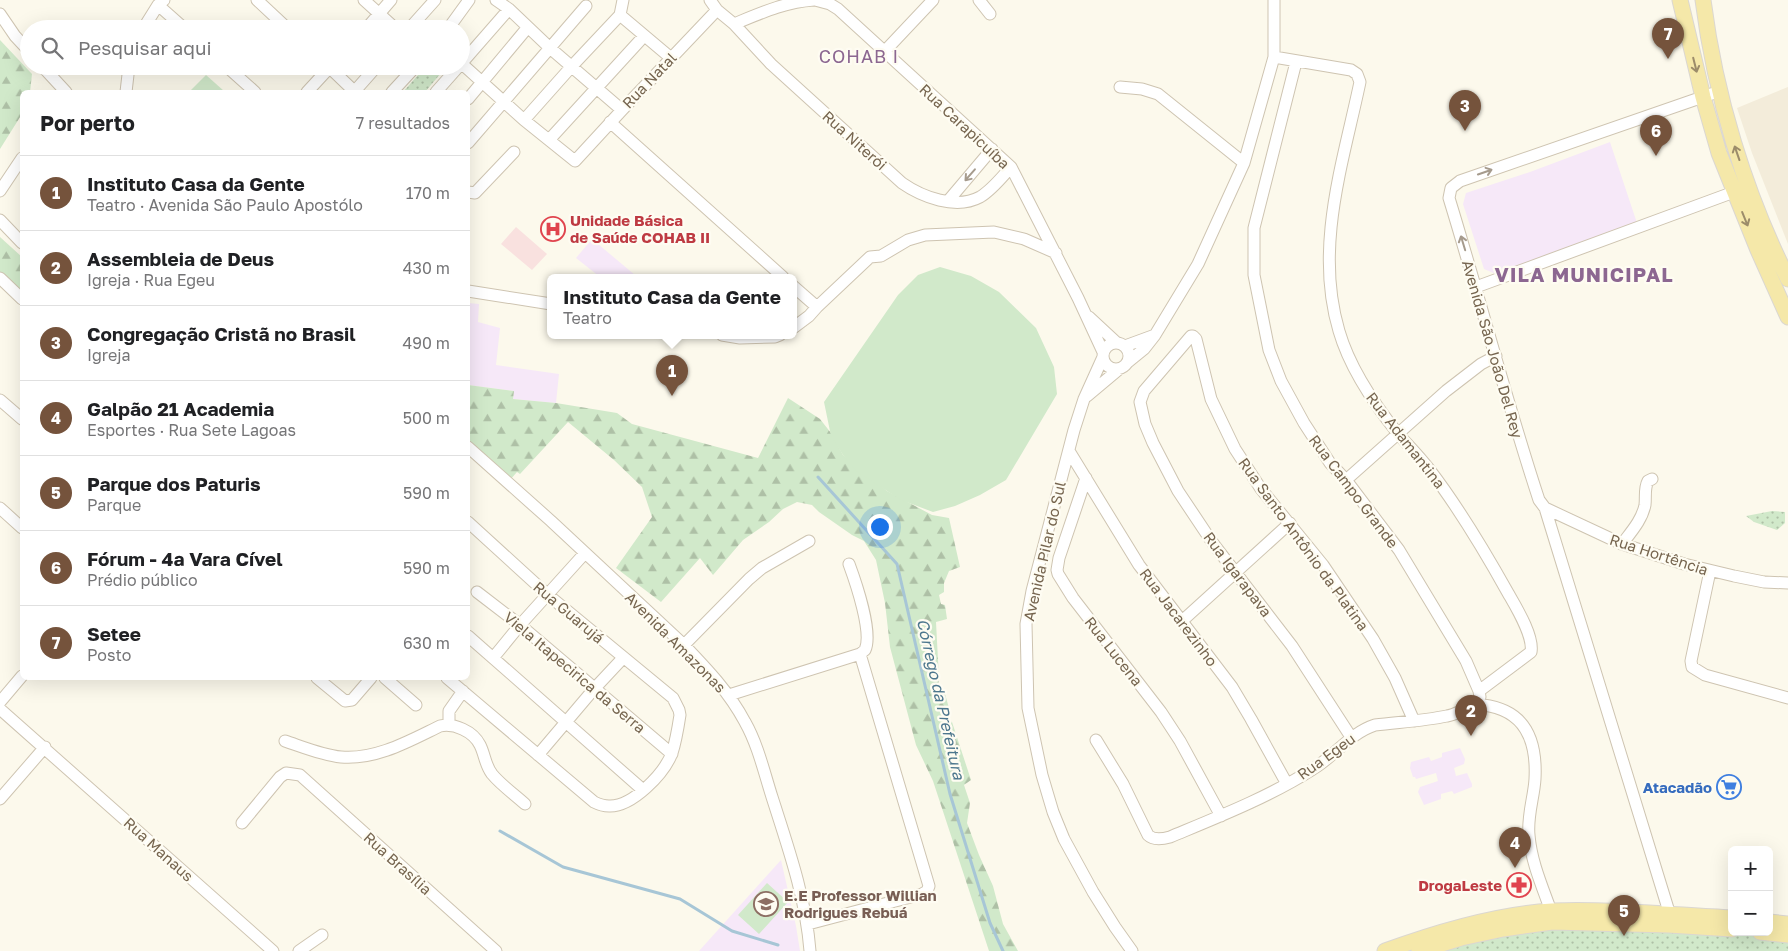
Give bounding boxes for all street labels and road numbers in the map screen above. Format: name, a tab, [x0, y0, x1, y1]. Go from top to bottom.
street label: Rua Natal	[618, 48, 680, 112]
street label: Rua Carapicuíba	[916, 80, 1014, 172]
street label: Rua Niterói	[819, 107, 891, 173]
street label: Avenida São João Del Rey	[1459, 258, 1527, 441]
street label: Rua Adamantina	[1363, 388, 1449, 492]
street label: Rua Campo Grande	[1306, 431, 1403, 551]
street label: Rua Santo Antônio da Platina	[1235, 454, 1373, 634]
street label: Avenida Pilar do Sul	[1019, 479, 1069, 623]
street label: Rua Igarapava	[1200, 528, 1276, 620]
street label: Rua Hortência	[1608, 530, 1710, 578]
street label: Rua Jacarezinho	[1136, 564, 1222, 670]
street label: Rua Guarujá	[530, 577, 608, 647]
street label: Avenida Amazonas	[622, 588, 730, 696]
street label: Viela Itapecirica da Serra	[501, 608, 649, 736]
street label: Rua Lucena	[1081, 613, 1147, 689]
street label: Rua Egeu	[1294, 729, 1358, 783]
street label: Rua Manaus	[121, 813, 197, 885]
street label: Rua Brasília	[360, 828, 436, 898]

